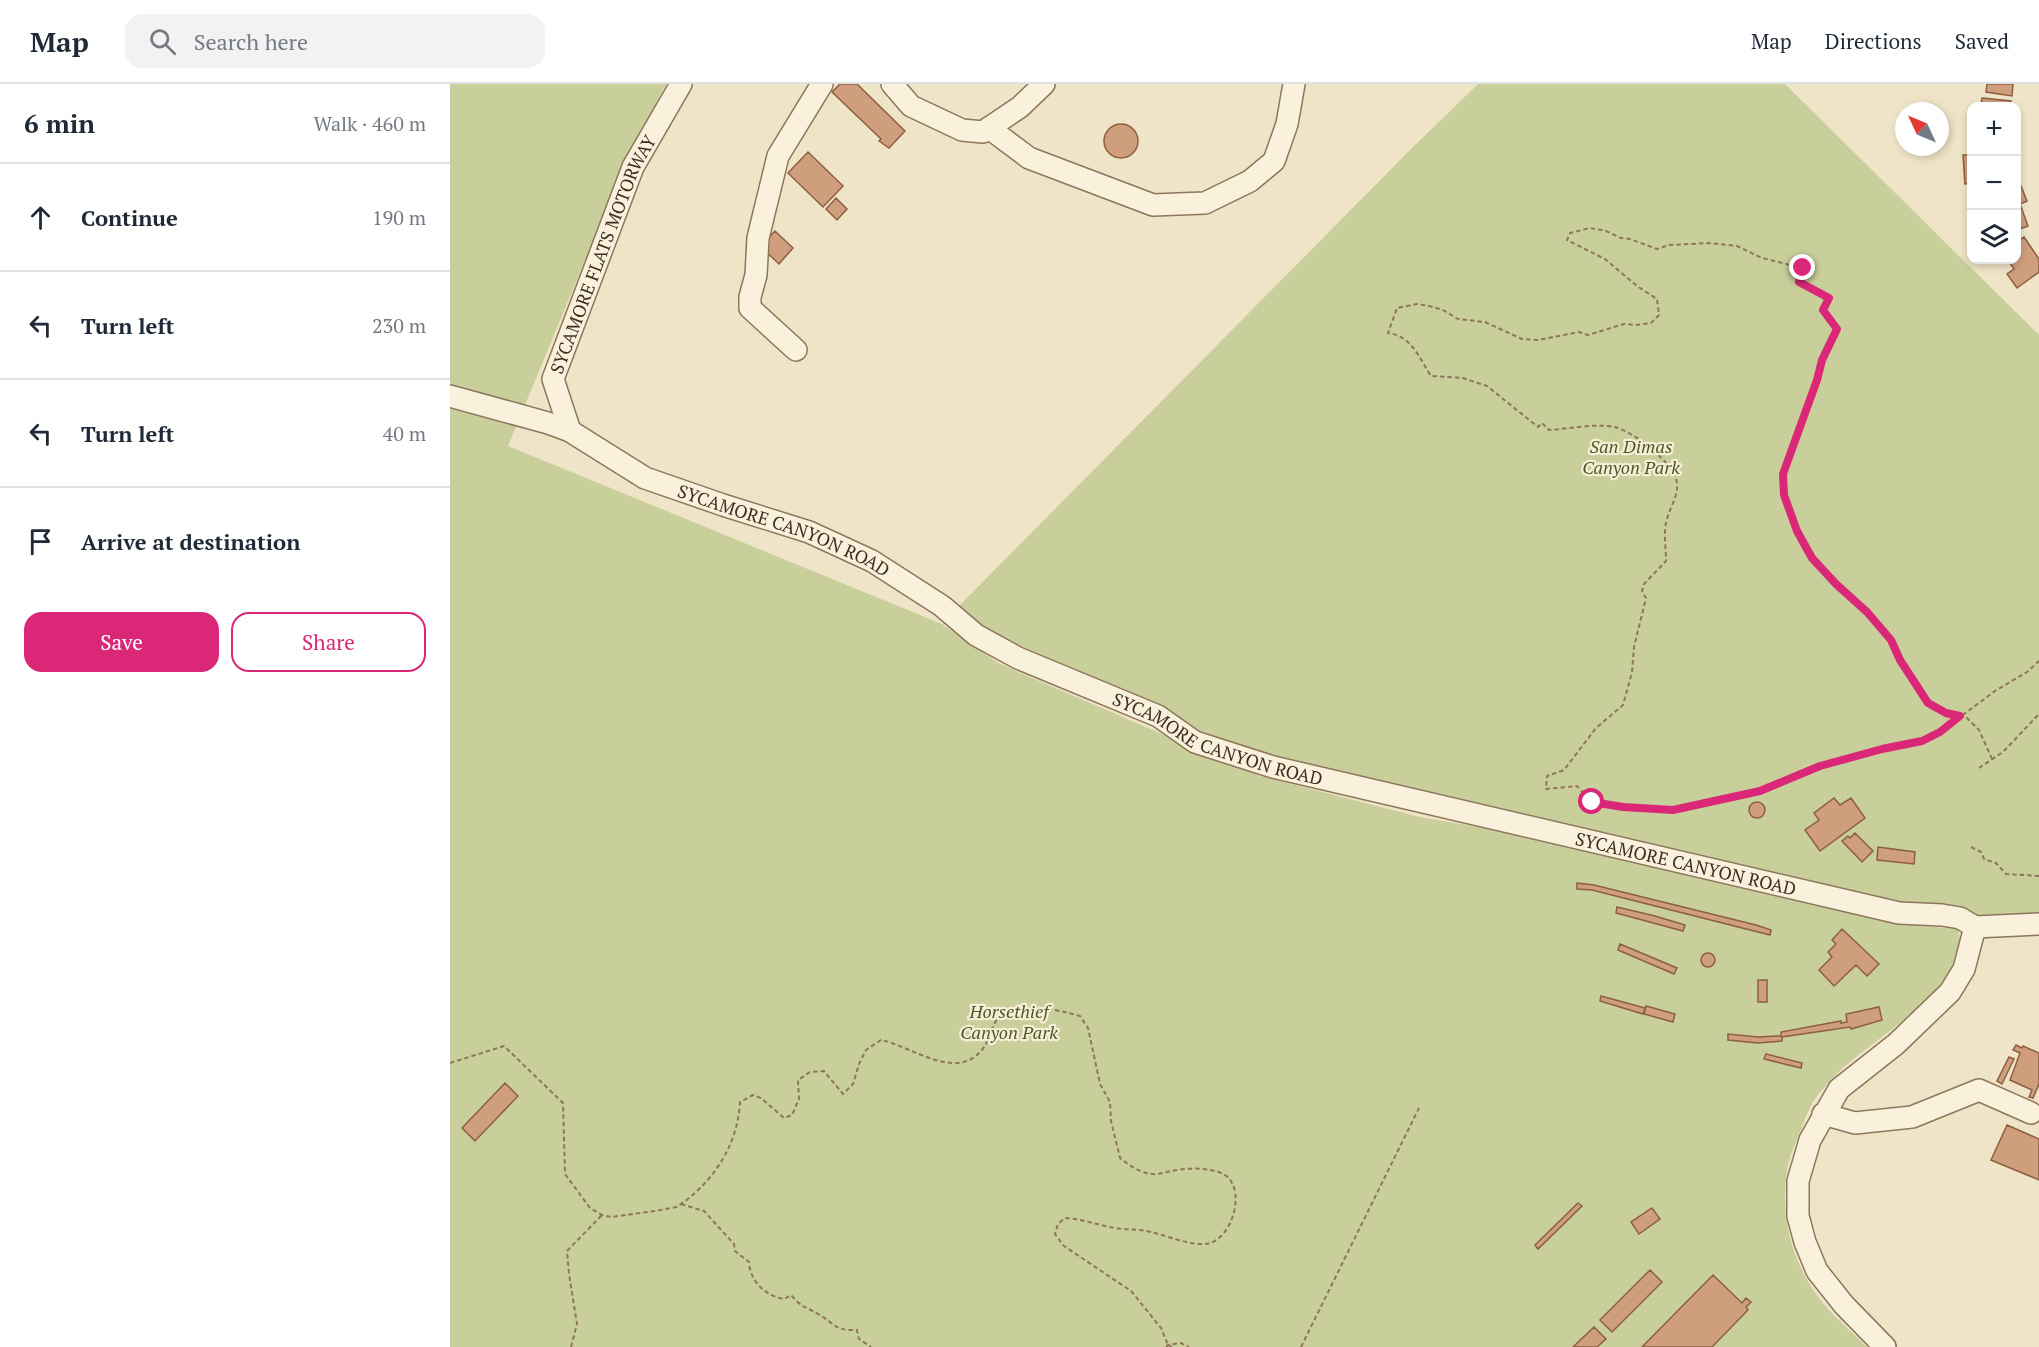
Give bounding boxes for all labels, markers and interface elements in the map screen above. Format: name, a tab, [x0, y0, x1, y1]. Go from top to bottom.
search box	[125, 14, 545, 68]
text: Map	[30, 23, 89, 60]
icon: search	[146, 25, 179, 58]
text: Search here	[194, 27, 308, 56]
text: Map	[1751, 27, 1792, 55]
text: Directions	[1825, 27, 1922, 55]
text: Saved	[1955, 27, 2009, 55]
north arrow	[1895, 102, 1949, 156]
map controls	[1967, 102, 2021, 264]
button: +	[1967, 102, 2021, 156]
text: 6 min	[24, 106, 95, 140]
text: Walk · 460 m	[314, 110, 426, 137]
street label: SYCAMORE FLATS MOTORWAY	[544, 130, 661, 377]
button: −	[1967, 156, 2021, 210]
icon: ahead	[24, 201, 57, 234]
text: Continue	[81, 203, 178, 232]
text: 190 m	[372, 204, 426, 231]
button: layers	[1967, 210, 2021, 264]
route end	[1789, 254, 1815, 280]
icon: left	[24, 309, 57, 342]
text: Turn left	[81, 311, 174, 340]
text: 230 m	[372, 312, 426, 339]
icon: left	[24, 417, 57, 450]
text: Turn left	[81, 419, 174, 448]
text: 40 m	[383, 420, 426, 447]
park label: San Dimas Canyon Park	[1582, 434, 1680, 479]
street label: SYCAMORE CANYON ROAD	[675, 478, 895, 582]
icon: arrive	[24, 525, 57, 558]
text: Arrive at destination	[81, 527, 300, 556]
button: Save	[24, 612, 219, 672]
button: Share	[231, 612, 426, 672]
street label: SYCAMORE CANYON ROAD	[1109, 687, 1325, 790]
route start	[1578, 788, 1604, 814]
street label: SYCAMORE CANYON ROAD	[1573, 826, 1799, 901]
park label: Horsethief Canyon Park	[960, 999, 1058, 1044]

